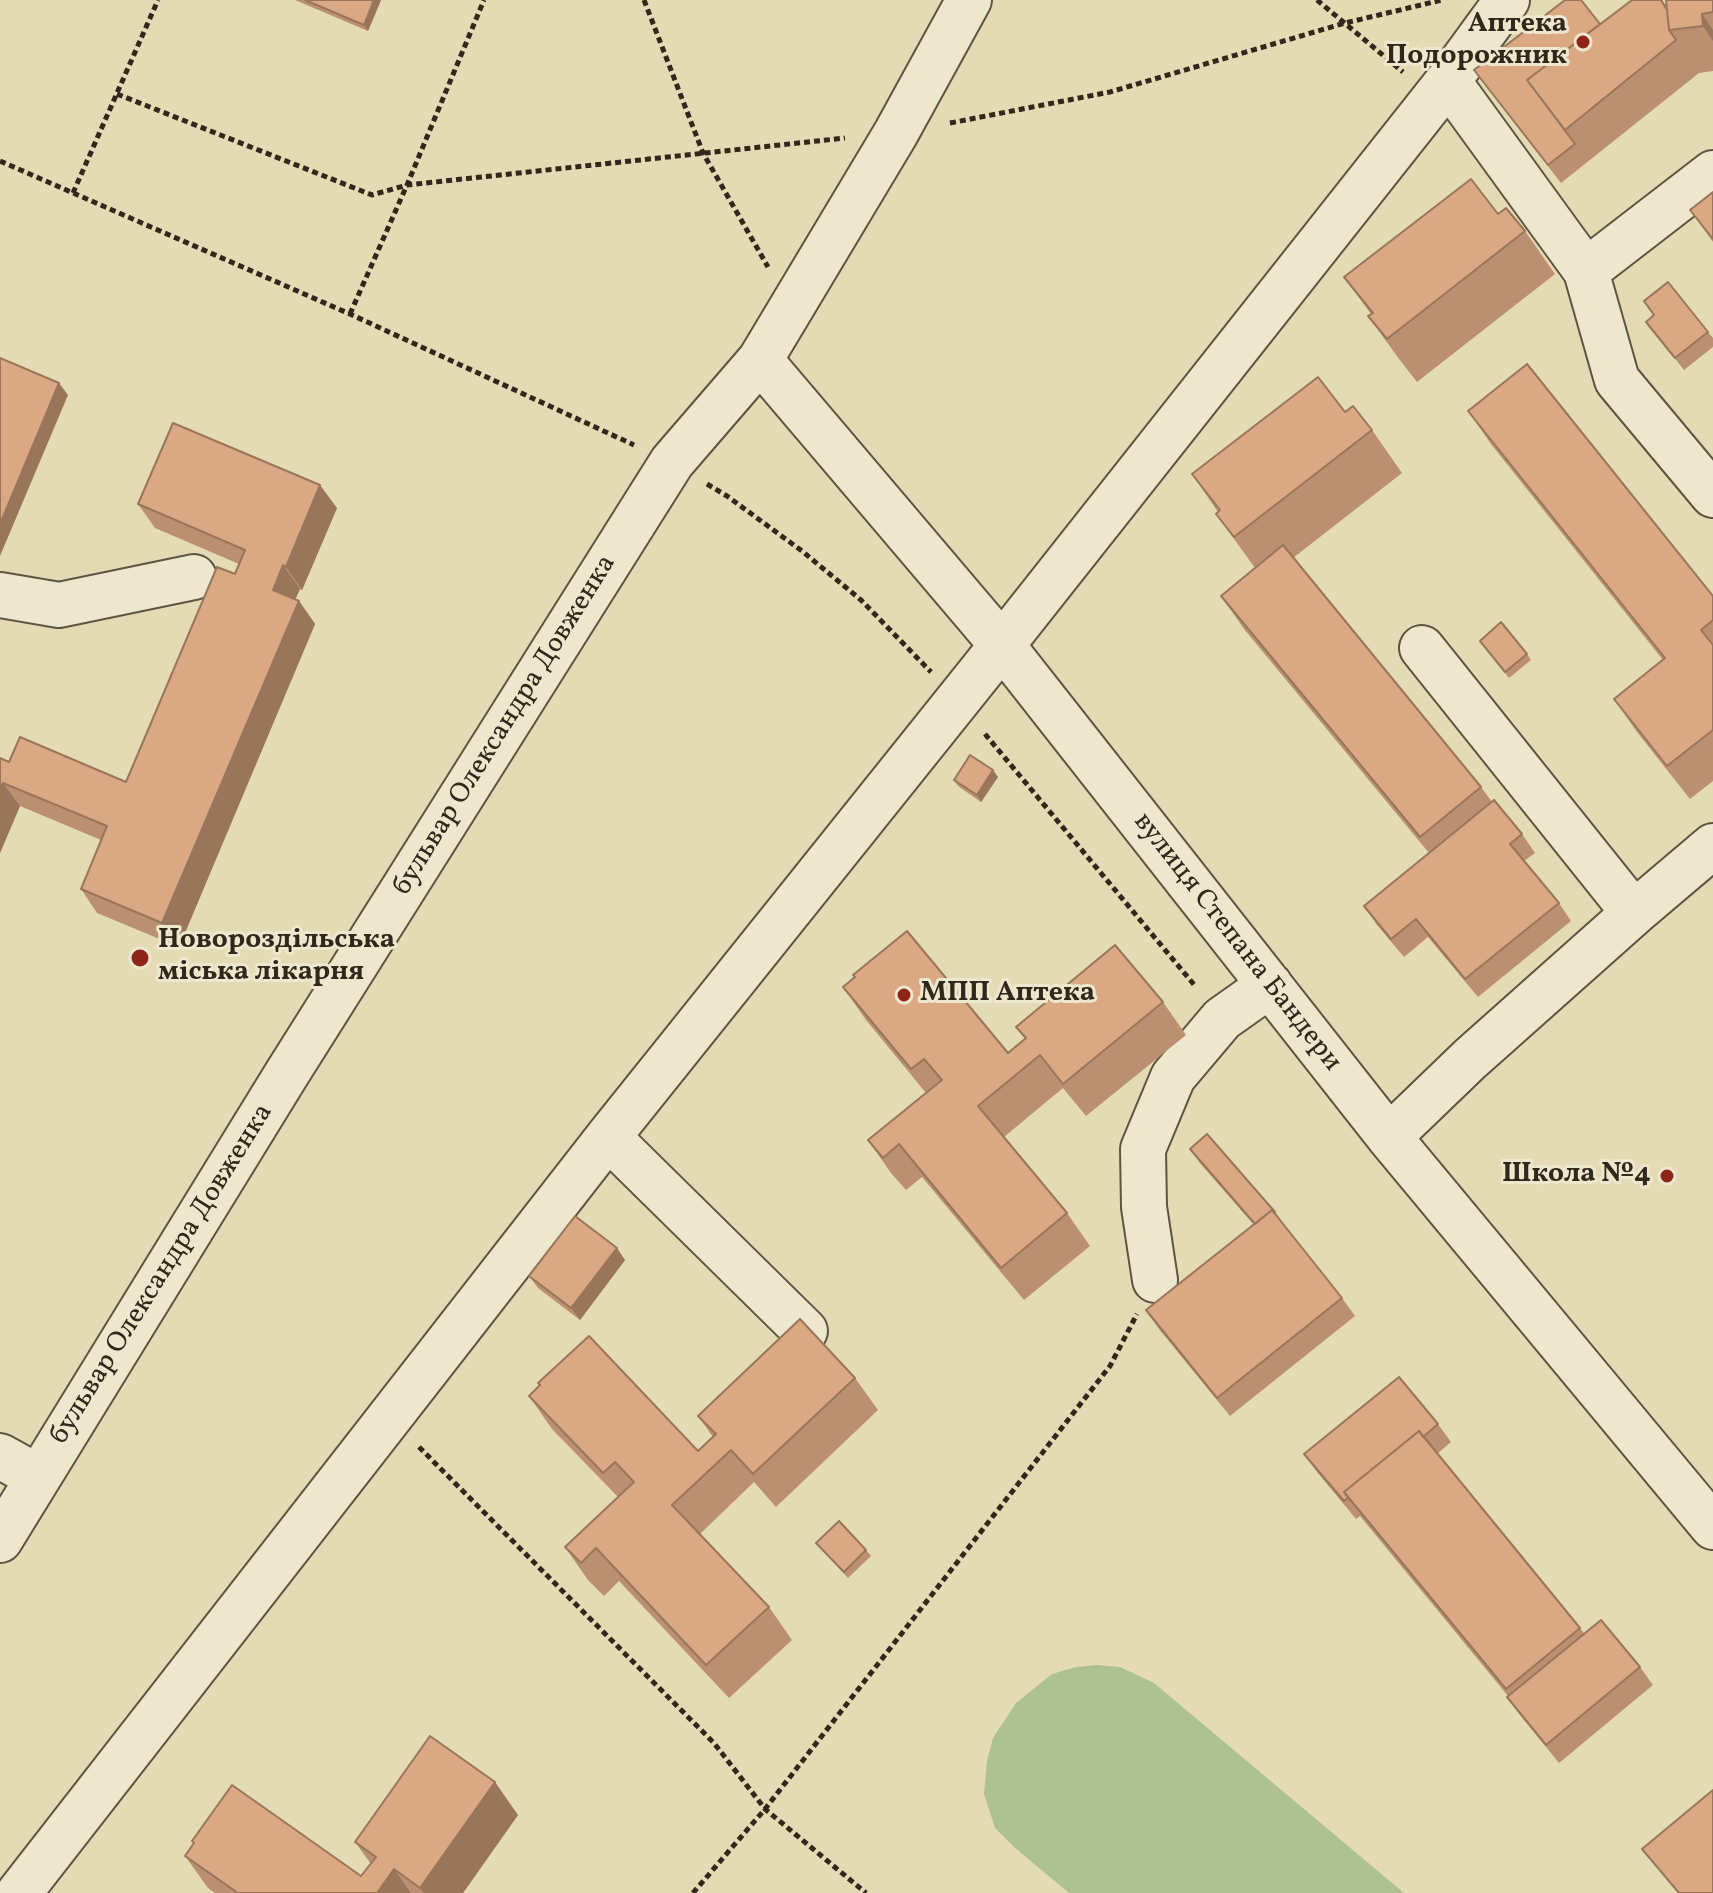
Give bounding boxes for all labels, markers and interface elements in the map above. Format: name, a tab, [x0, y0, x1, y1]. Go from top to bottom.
place label: Аптека Подорожник	[1386, 9, 1567, 75]
marker: Аптека Подорожник	[1574, 33, 1592, 51]
street label: бульвар Олександра Довженка	[387, 550, 625, 902]
street label: вулиця Степана Бандери	[1125, 807, 1347, 1079]
place label: Новороздільська міська лікарня	[158, 925, 395, 991]
marker: Новороздільська міська лікарня	[129, 947, 151, 969]
place label: МПП Аптека	[920, 978, 1095, 1012]
marker: МПП Аптека	[895, 986, 913, 1004]
street label: бульвар Олександра Довженка	[44, 1099, 282, 1451]
place label: Школа №4	[1502, 1159, 1651, 1193]
marker: Школа №4	[1658, 1167, 1676, 1185]

